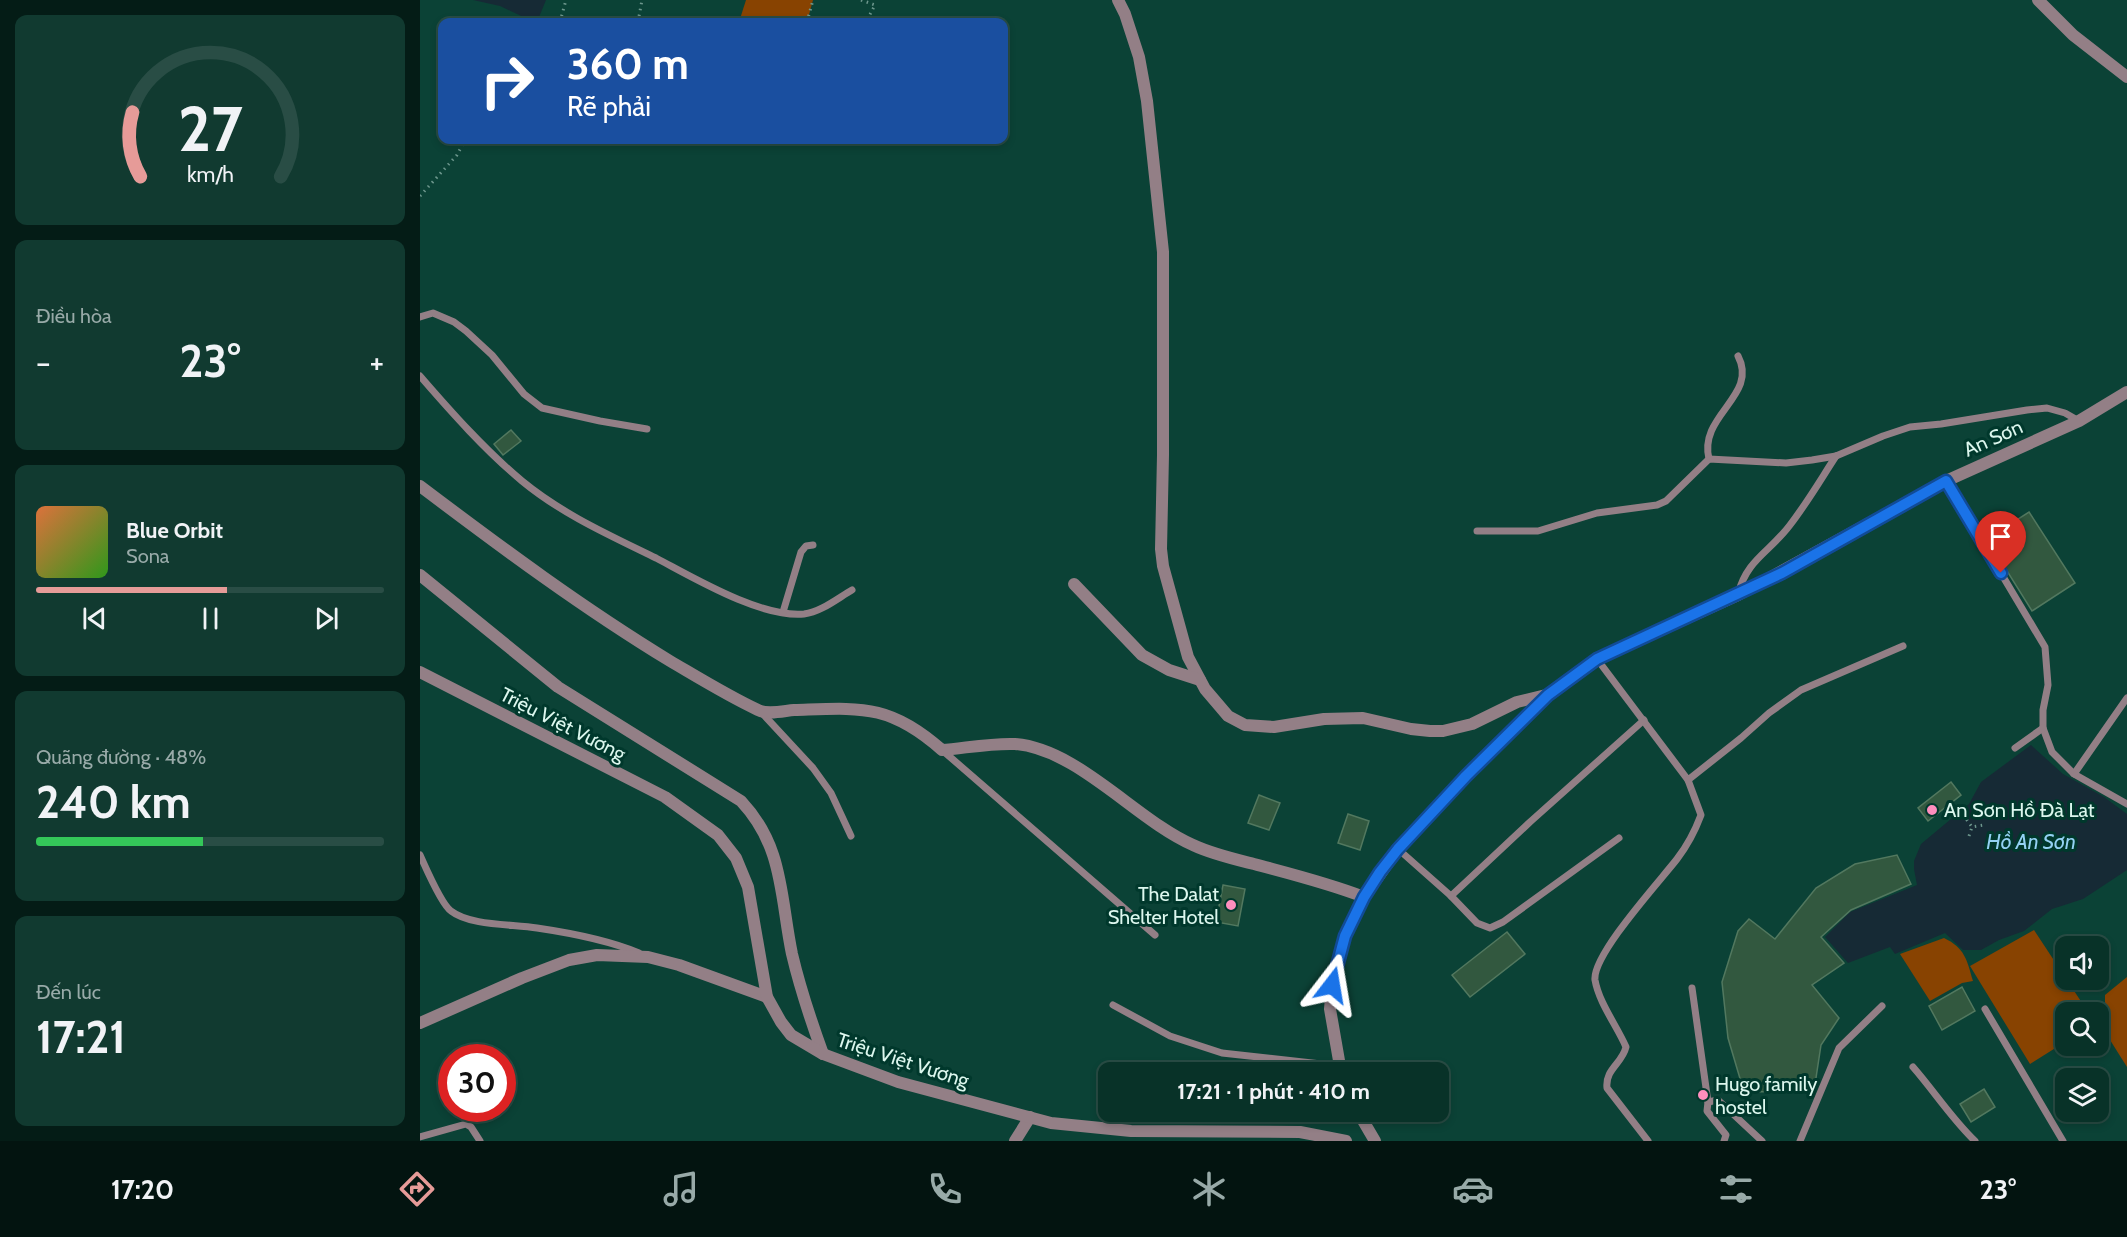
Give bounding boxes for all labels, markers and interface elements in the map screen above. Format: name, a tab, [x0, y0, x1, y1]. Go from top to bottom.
text: 360 m	[567, 38, 689, 90]
icon: right	[468, 42, 546, 120]
text: Rẽ phải	[567, 90, 651, 123]
text: 27	[178, 91, 243, 167]
text: km/h	[187, 161, 233, 187]
text: Điều hòa	[36, 304, 111, 328]
text: 23°	[179, 334, 241, 388]
text: −	[36, 342, 51, 382]
text: +	[369, 342, 384, 382]
street label: An Sơn	[1960, 414, 2026, 462]
pin	[1975, 511, 2026, 573]
text: Blue Orbit	[126, 517, 223, 544]
icon: arrive	[1984, 520, 2017, 553]
text: Sona	[126, 544, 169, 568]
icon: previous	[78, 602, 111, 635]
icon: pause	[194, 602, 227, 635]
icon: next	[310, 602, 343, 635]
street label: Triệu Việt Vương	[496, 682, 631, 766]
text: Quãng đường · 48%	[36, 745, 206, 769]
text: 240 km	[36, 775, 191, 829]
place label: An Sơn Hồ Đà Lạt	[1944, 798, 2095, 822]
marker: An Sơn Hồ Đà Lạt	[1925, 803, 1939, 817]
water label: Hồ An Sơn	[1986, 829, 2076, 854]
place label: The Dalat Shelter Hotel	[1108, 882, 1219, 929]
marker: The Dalat Shelter Hotel	[1224, 898, 1238, 912]
map controls	[2055, 936, 2109, 1122]
button: sound	[2055, 936, 2109, 990]
position arrow	[1300, 953, 1364, 1017]
text: Đến lúc	[36, 980, 101, 1004]
button: search	[2055, 1002, 2109, 1056]
text: 17:21	[36, 1010, 126, 1064]
street label: Triệu Việt Vương	[834, 1027, 973, 1093]
speed limit sign: 30	[438, 1044, 516, 1122]
button: layers	[2055, 1068, 2109, 1122]
place label: Hugo family hostel	[1715, 1072, 1817, 1119]
text: 17:21 · 1 phút · 410 m	[1177, 1078, 1370, 1105]
marker: Hugo family hostel	[1696, 1088, 1710, 1102]
icon: directions	[396, 1168, 438, 1210]
icon: music	[660, 1168, 702, 1210]
icon: phone	[924, 1168, 966, 1210]
icon: climate	[1188, 1168, 1230, 1210]
icon: car	[1452, 1168, 1494, 1210]
icon: filters	[1715, 1168, 1757, 1210]
text: 17:20	[111, 1173, 174, 1206]
text: 23°	[1979, 1173, 2016, 1206]

